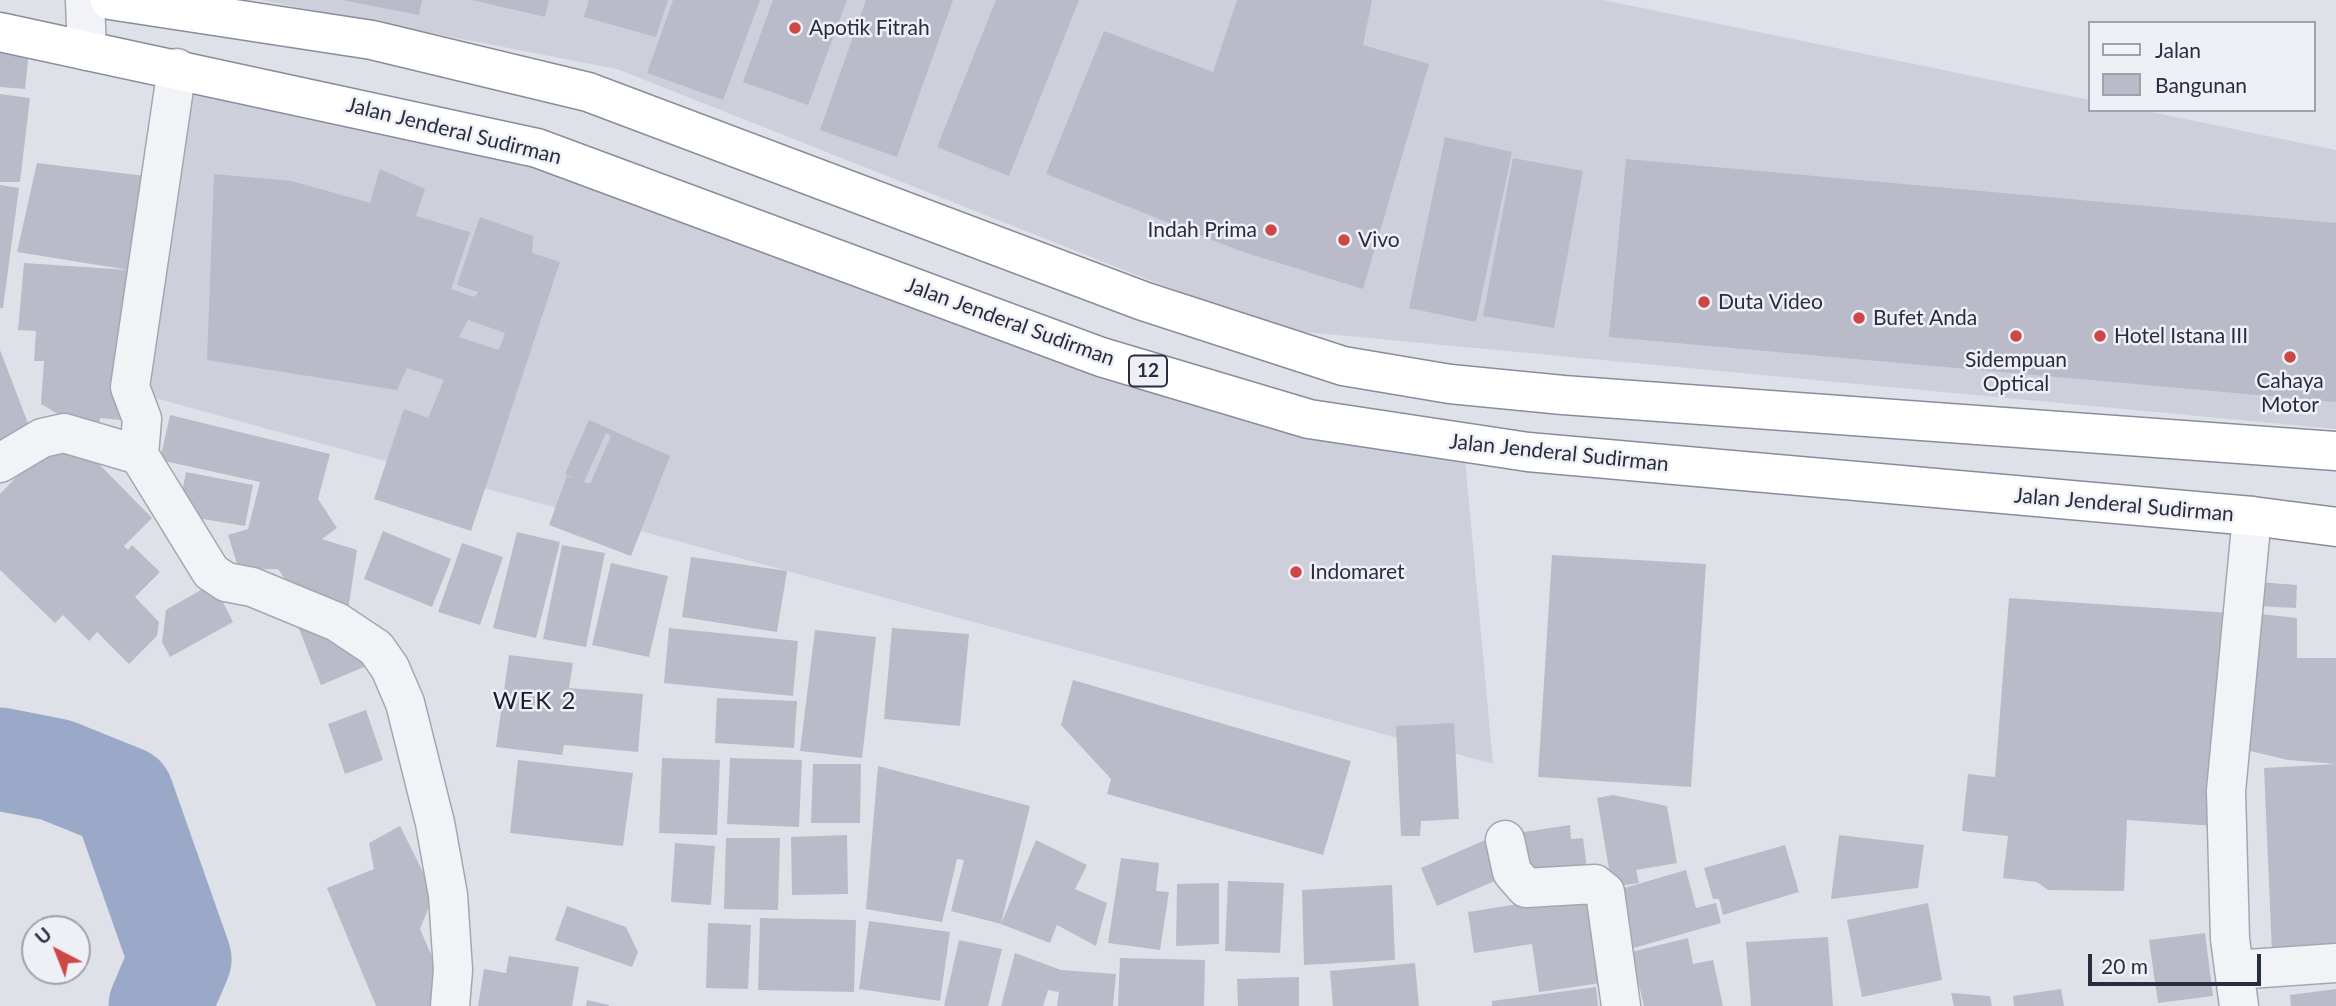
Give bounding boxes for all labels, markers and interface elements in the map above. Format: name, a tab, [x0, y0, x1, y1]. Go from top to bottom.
place label: Apotik Fitrah	[809, 15, 930, 41]
marker: Apotik Fitrah	[787, 20, 803, 36]
legend	[2088, 21, 2315, 112]
text: Jalan	[2155, 37, 2201, 62]
text: Bangunan	[2155, 72, 2247, 97]
street label: Jalan Jenderal Sudirman	[344, 92, 564, 170]
place label: Indah Prima	[1147, 217, 1257, 243]
marker: Indah Prima	[1263, 222, 1279, 238]
place label: Vivo	[1358, 227, 1400, 253]
marker: Vivo	[1336, 232, 1352, 248]
street label: Jalan Jenderal Sudirman	[902, 272, 1118, 372]
place label: Duta Video	[1718, 289, 1823, 315]
marker: Duta Video	[1696, 294, 1712, 310]
place label: Bufet Anda	[1873, 305, 1977, 331]
marker: Bufet Anda	[1851, 310, 1867, 326]
place label: Hotel Istana III	[2114, 323, 2248, 349]
marker: Sidempuan Optical	[2008, 328, 2024, 344]
marker: Hotel Istana III	[2092, 328, 2108, 344]
place label: Sidempuan Optical	[1965, 347, 2067, 397]
marker: Cahaya Motor	[2282, 349, 2298, 365]
road number: 12	[1129, 356, 1167, 386]
place label: Cahaya Motor	[2256, 368, 2324, 418]
street label: Jalan Jenderal Sudirman	[1448, 429, 1670, 477]
street label: Jalan Jenderal Sudirman	[2013, 483, 2235, 527]
place label: Indomaret	[1310, 559, 1405, 585]
marker: Indomaret	[1288, 564, 1304, 580]
district label: WEK 2	[493, 687, 577, 715]
north arrow	[21, 915, 91, 985]
text: U	[30, 922, 56, 949]
scale bar	[2091, 940, 2264, 984]
text: 20 m	[2101, 953, 2148, 978]

